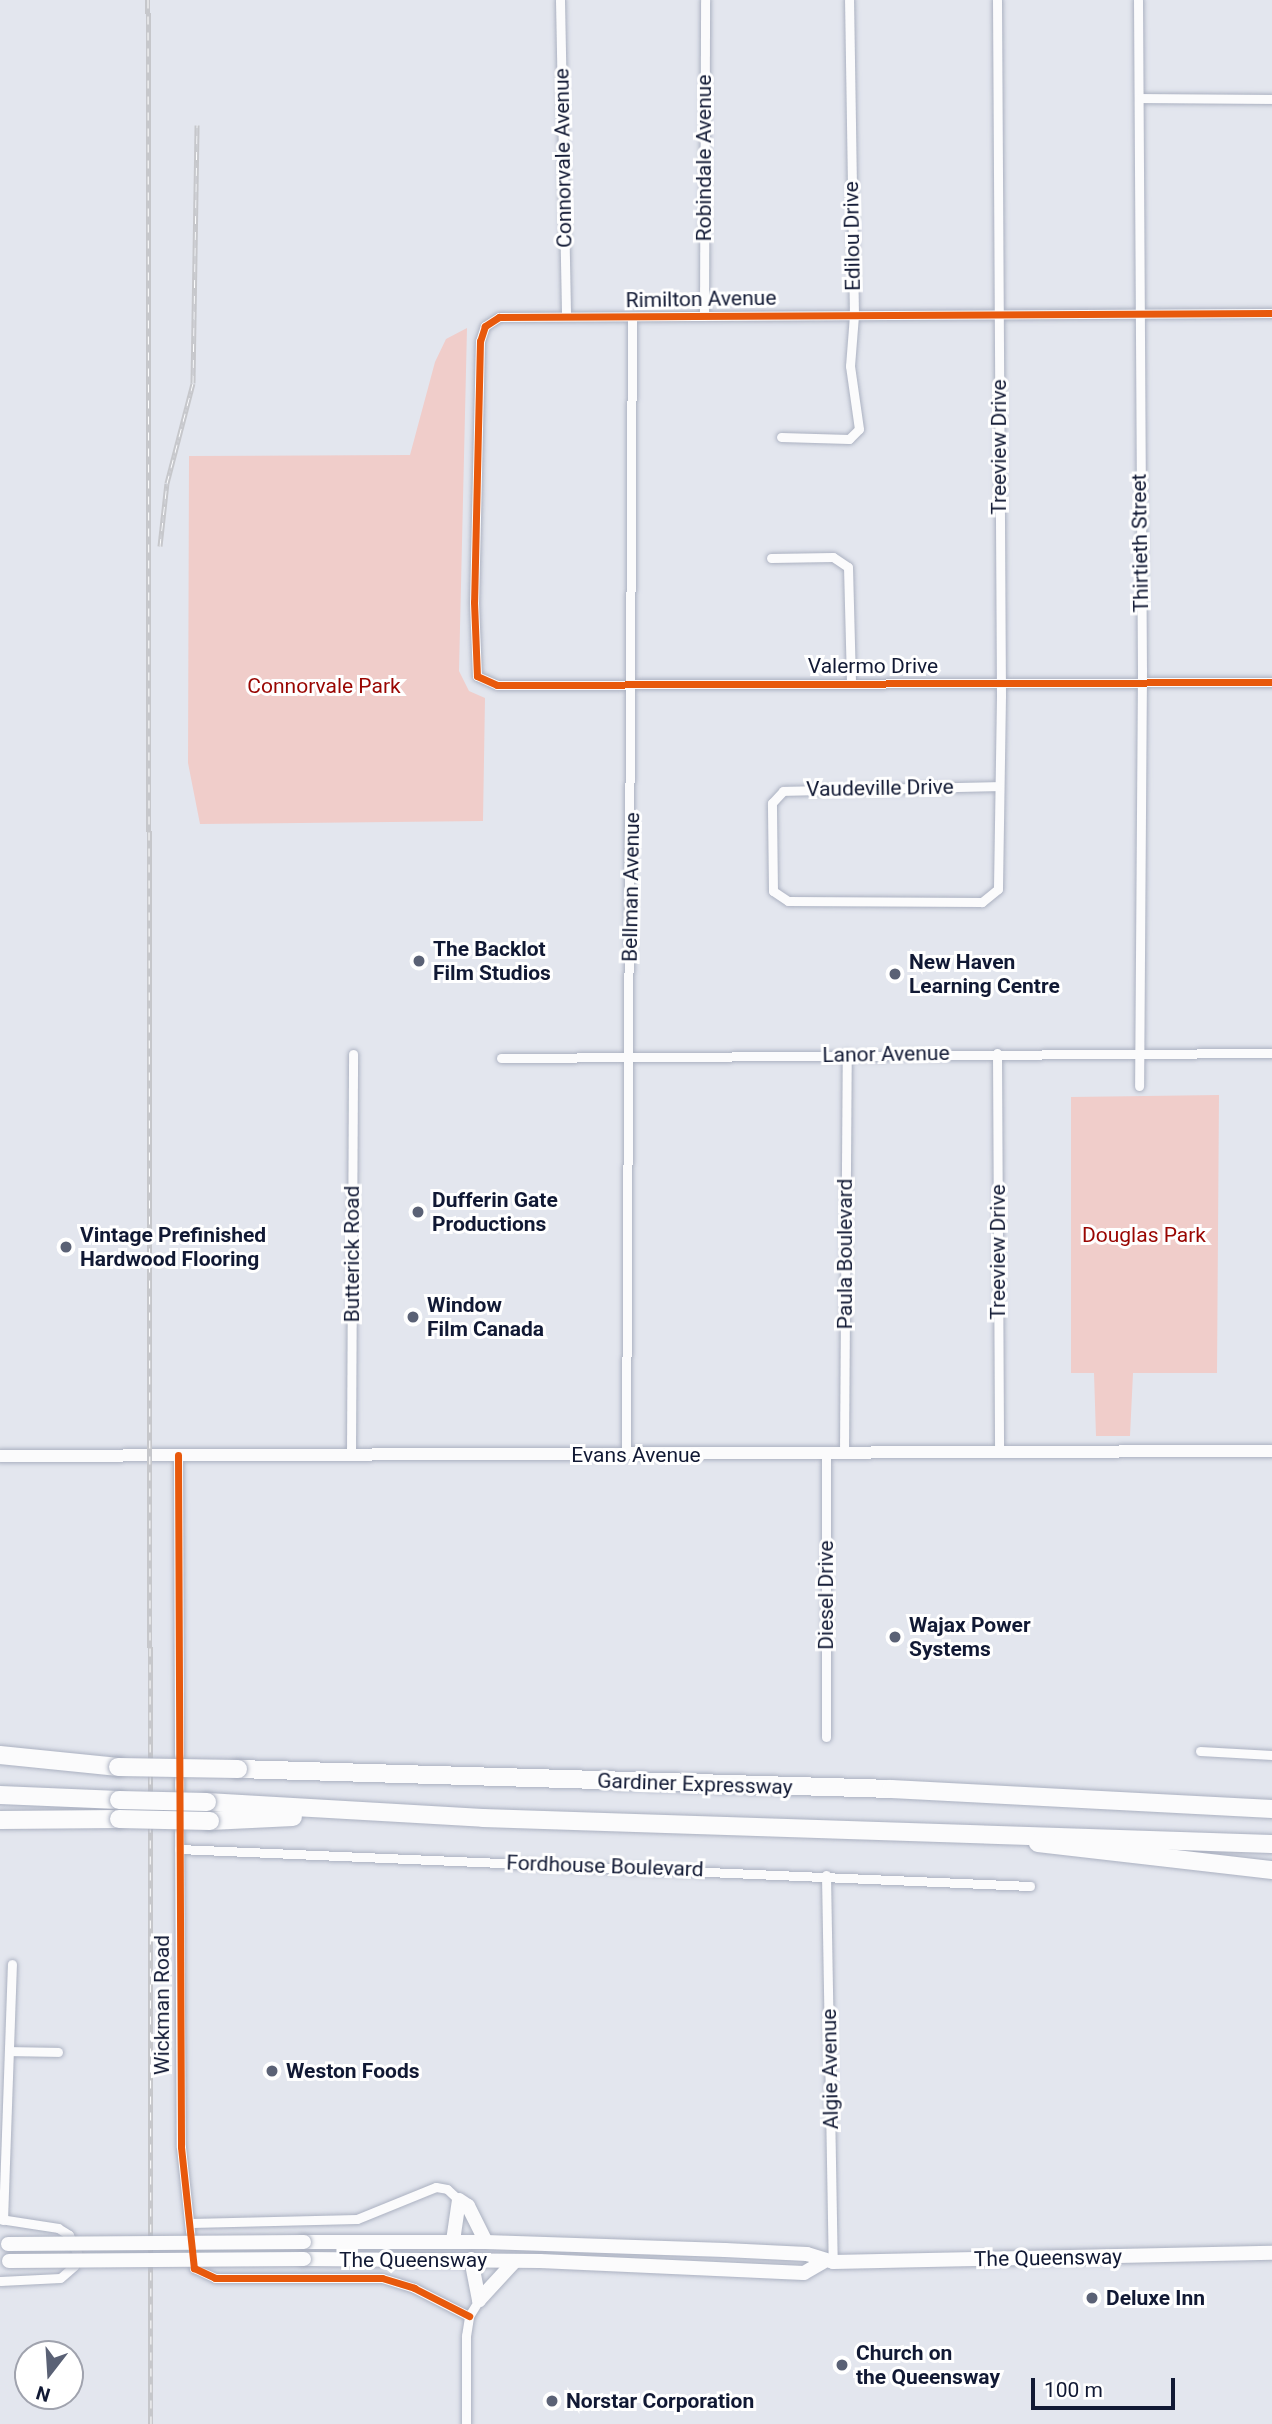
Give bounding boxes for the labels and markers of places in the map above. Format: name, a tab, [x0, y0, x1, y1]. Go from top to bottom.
place label: The Backlot Film Studios	[433, 936, 551, 986]
place label: New Haven Learning Centre	[909, 949, 1060, 999]
marker: The Backlot Film Studios	[411, 953, 427, 969]
marker: New Haven Learning Centre	[887, 966, 903, 982]
place label: Dufferin Gate Productions	[432, 1187, 558, 1237]
marker: Dufferin Gate Productions	[410, 1204, 426, 1220]
place label: Vintage Prefinished Hardwood Flooring	[80, 1222, 266, 1272]
marker: Vintage Prefinished Hardwood Flooring	[58, 1239, 74, 1255]
place label: Window Film Canada	[427, 1292, 544, 1342]
marker: Window Film Canada	[405, 1309, 421, 1325]
place label: Wajax Power Systems	[909, 1612, 1031, 1662]
marker: Wajax Power Systems	[887, 1629, 903, 1645]
place label: Weston Foods	[286, 2058, 419, 2084]
marker: Weston Foods	[264, 2063, 280, 2079]
place label: Deluxe Inn	[1106, 2285, 1205, 2311]
marker: Deluxe Inn	[1084, 2290, 1100, 2306]
place label: Church on the Queensway	[856, 2340, 1000, 2390]
marker: Church on the Queensway	[834, 2357, 850, 2373]
place label: Norstar Corporation	[566, 2388, 754, 2414]
marker: Norstar Corporation	[544, 2393, 560, 2409]

